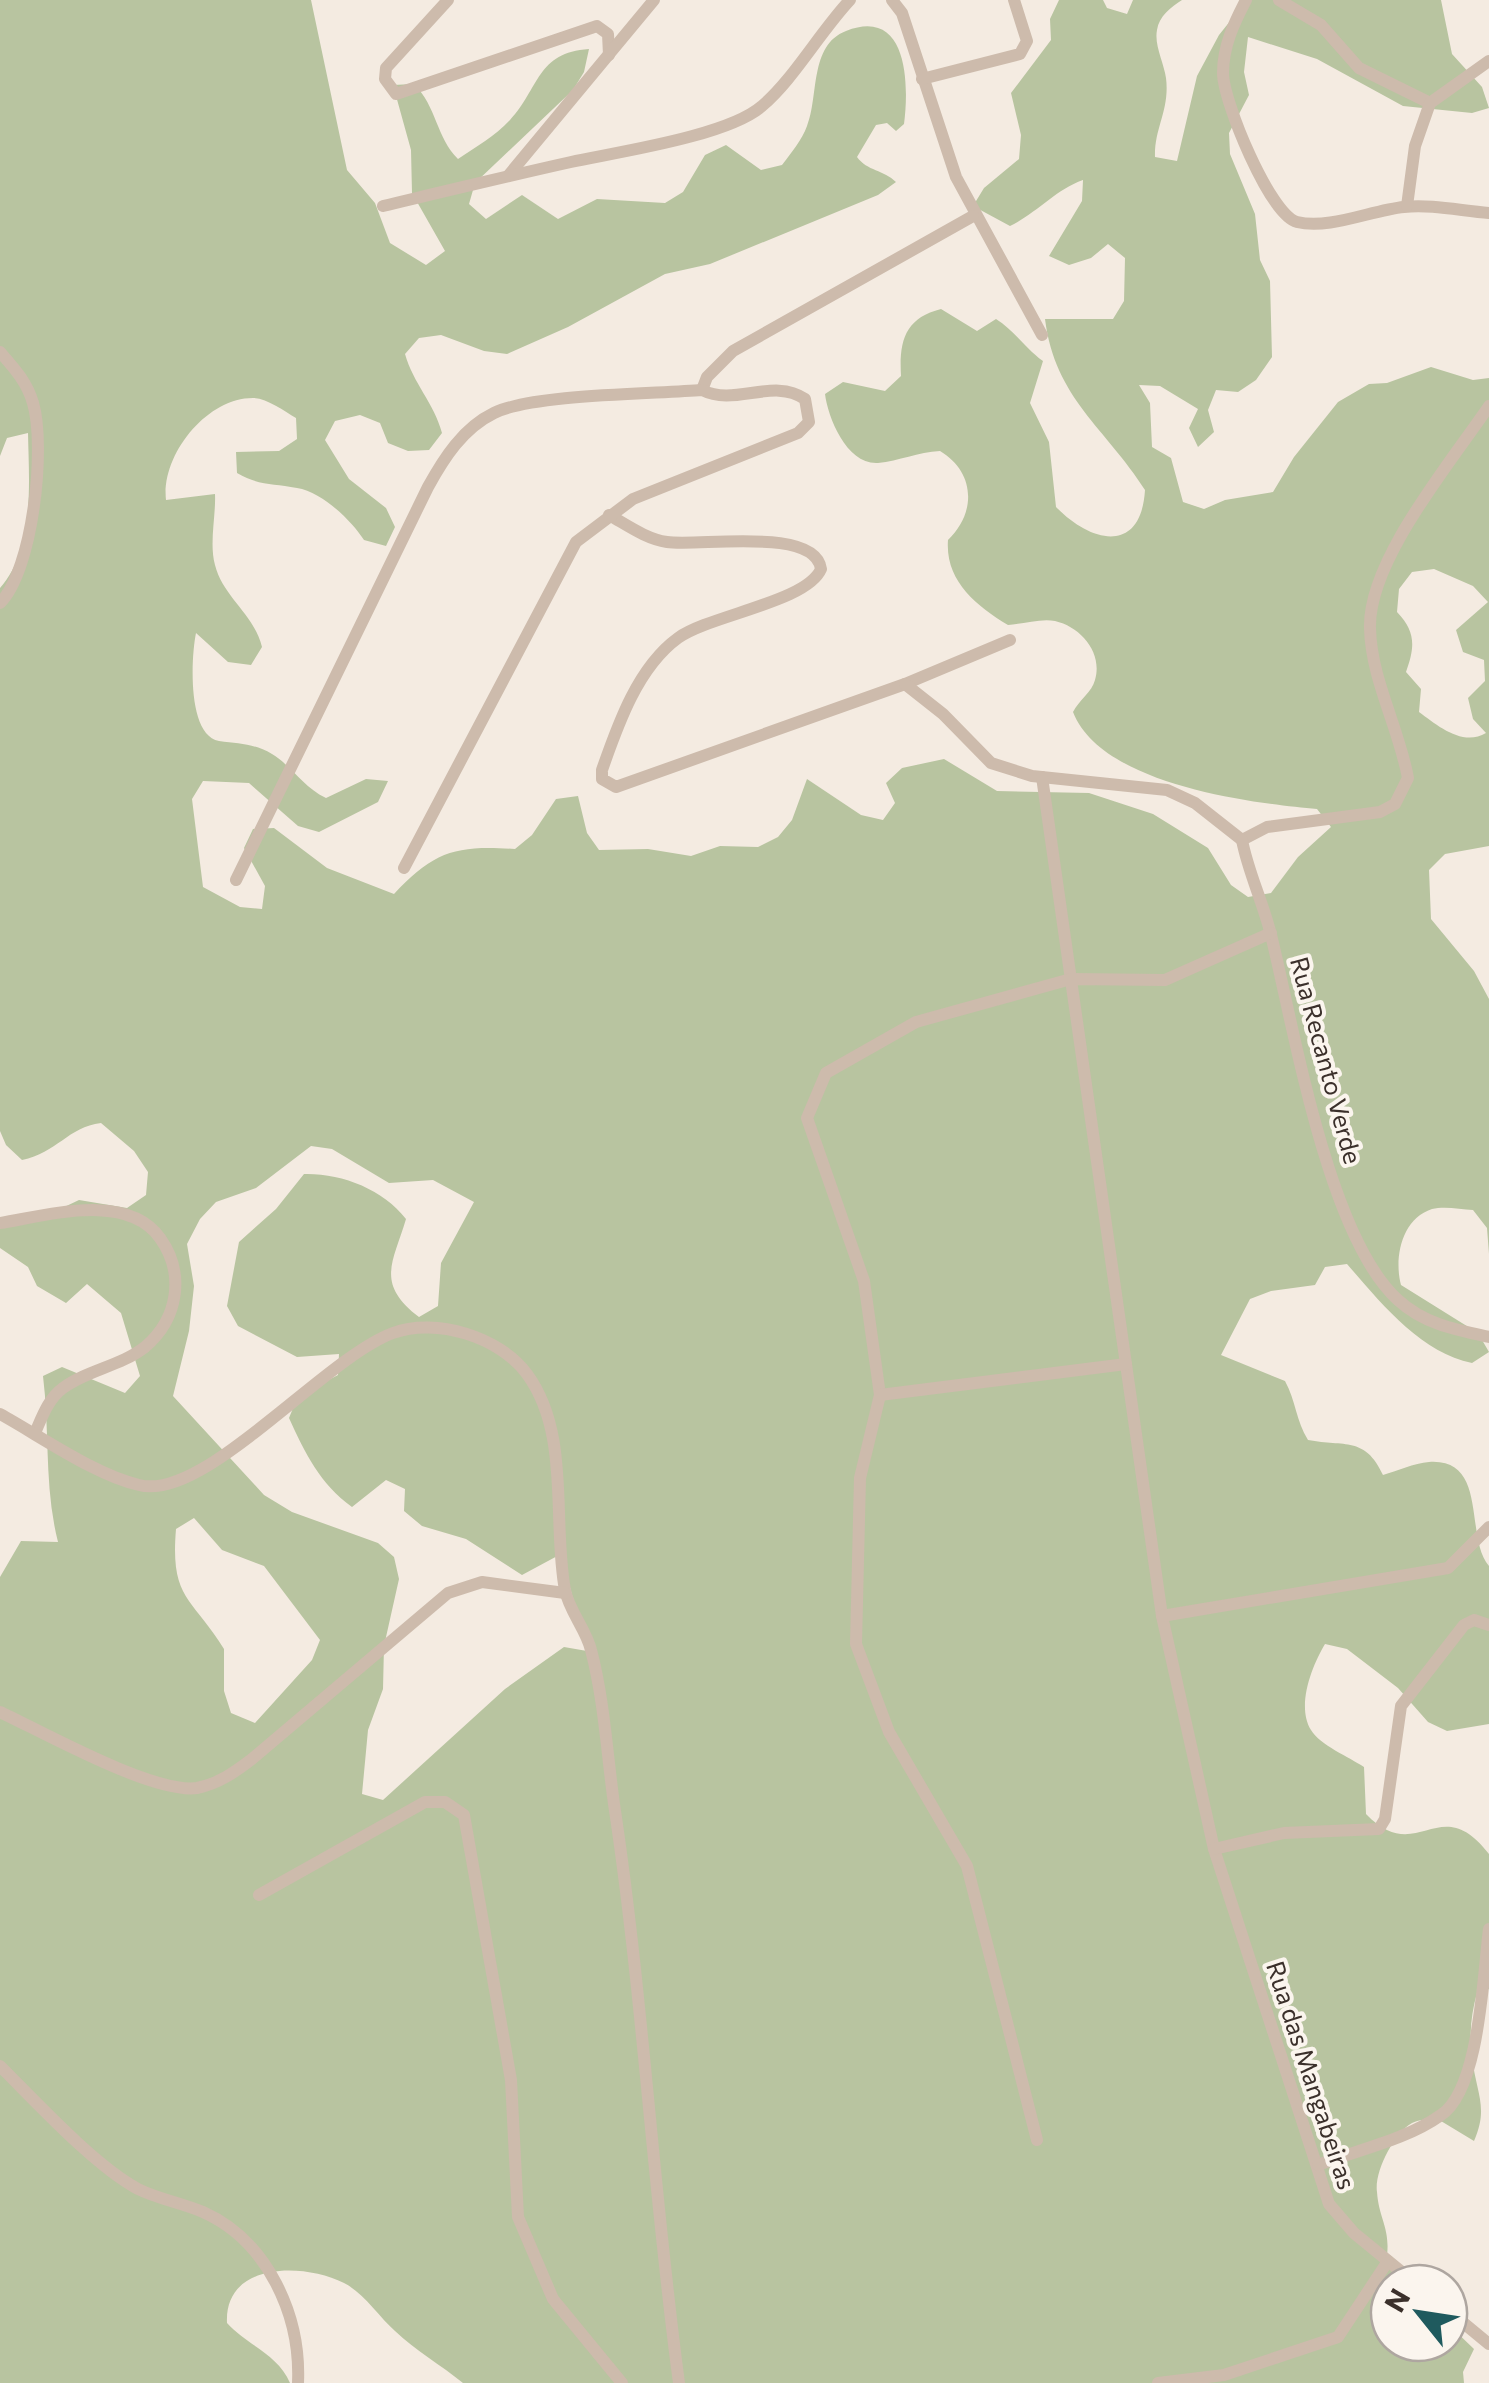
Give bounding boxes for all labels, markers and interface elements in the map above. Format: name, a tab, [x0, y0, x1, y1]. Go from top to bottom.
street label: Rua Recanto Verde	[1285, 953, 1369, 1167]
street label: Rua das Mangabeiras	[1261, 1957, 1363, 2193]
north arrow	[1369, 2263, 1469, 2363]
text: N	[1377, 2282, 1416, 2318]

